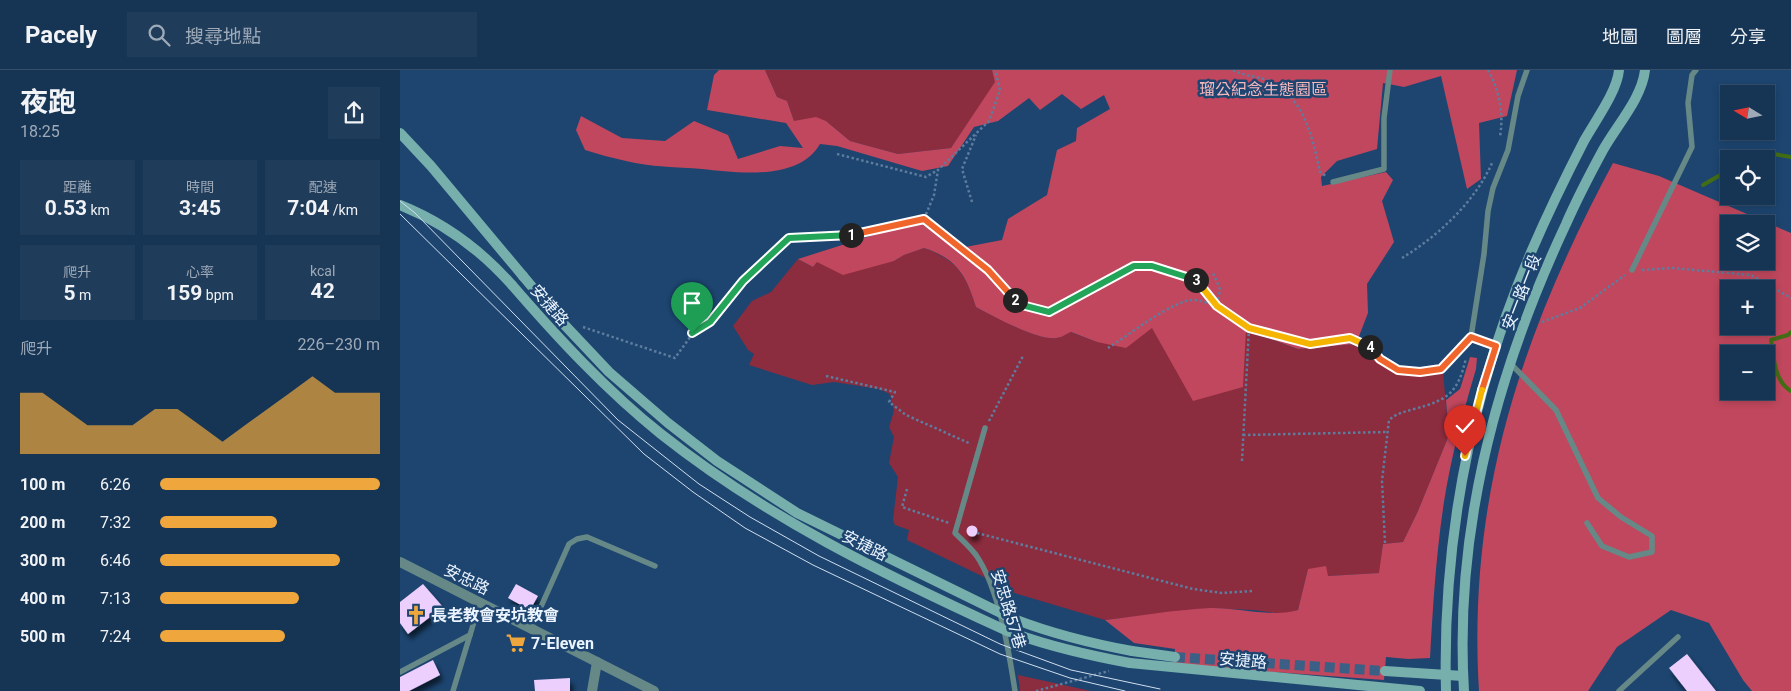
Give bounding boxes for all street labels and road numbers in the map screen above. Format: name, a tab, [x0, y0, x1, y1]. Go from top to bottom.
street label: 安一路一段	[1498, 251, 1545, 333]
street label: 安捷路	[527, 281, 573, 330]
street label: 安捷路	[839, 526, 891, 565]
street label: 安忠路	[441, 560, 493, 599]
street label: 安忠路57巷	[987, 567, 1030, 651]
street label: 安捷路	[1218, 649, 1268, 672]

